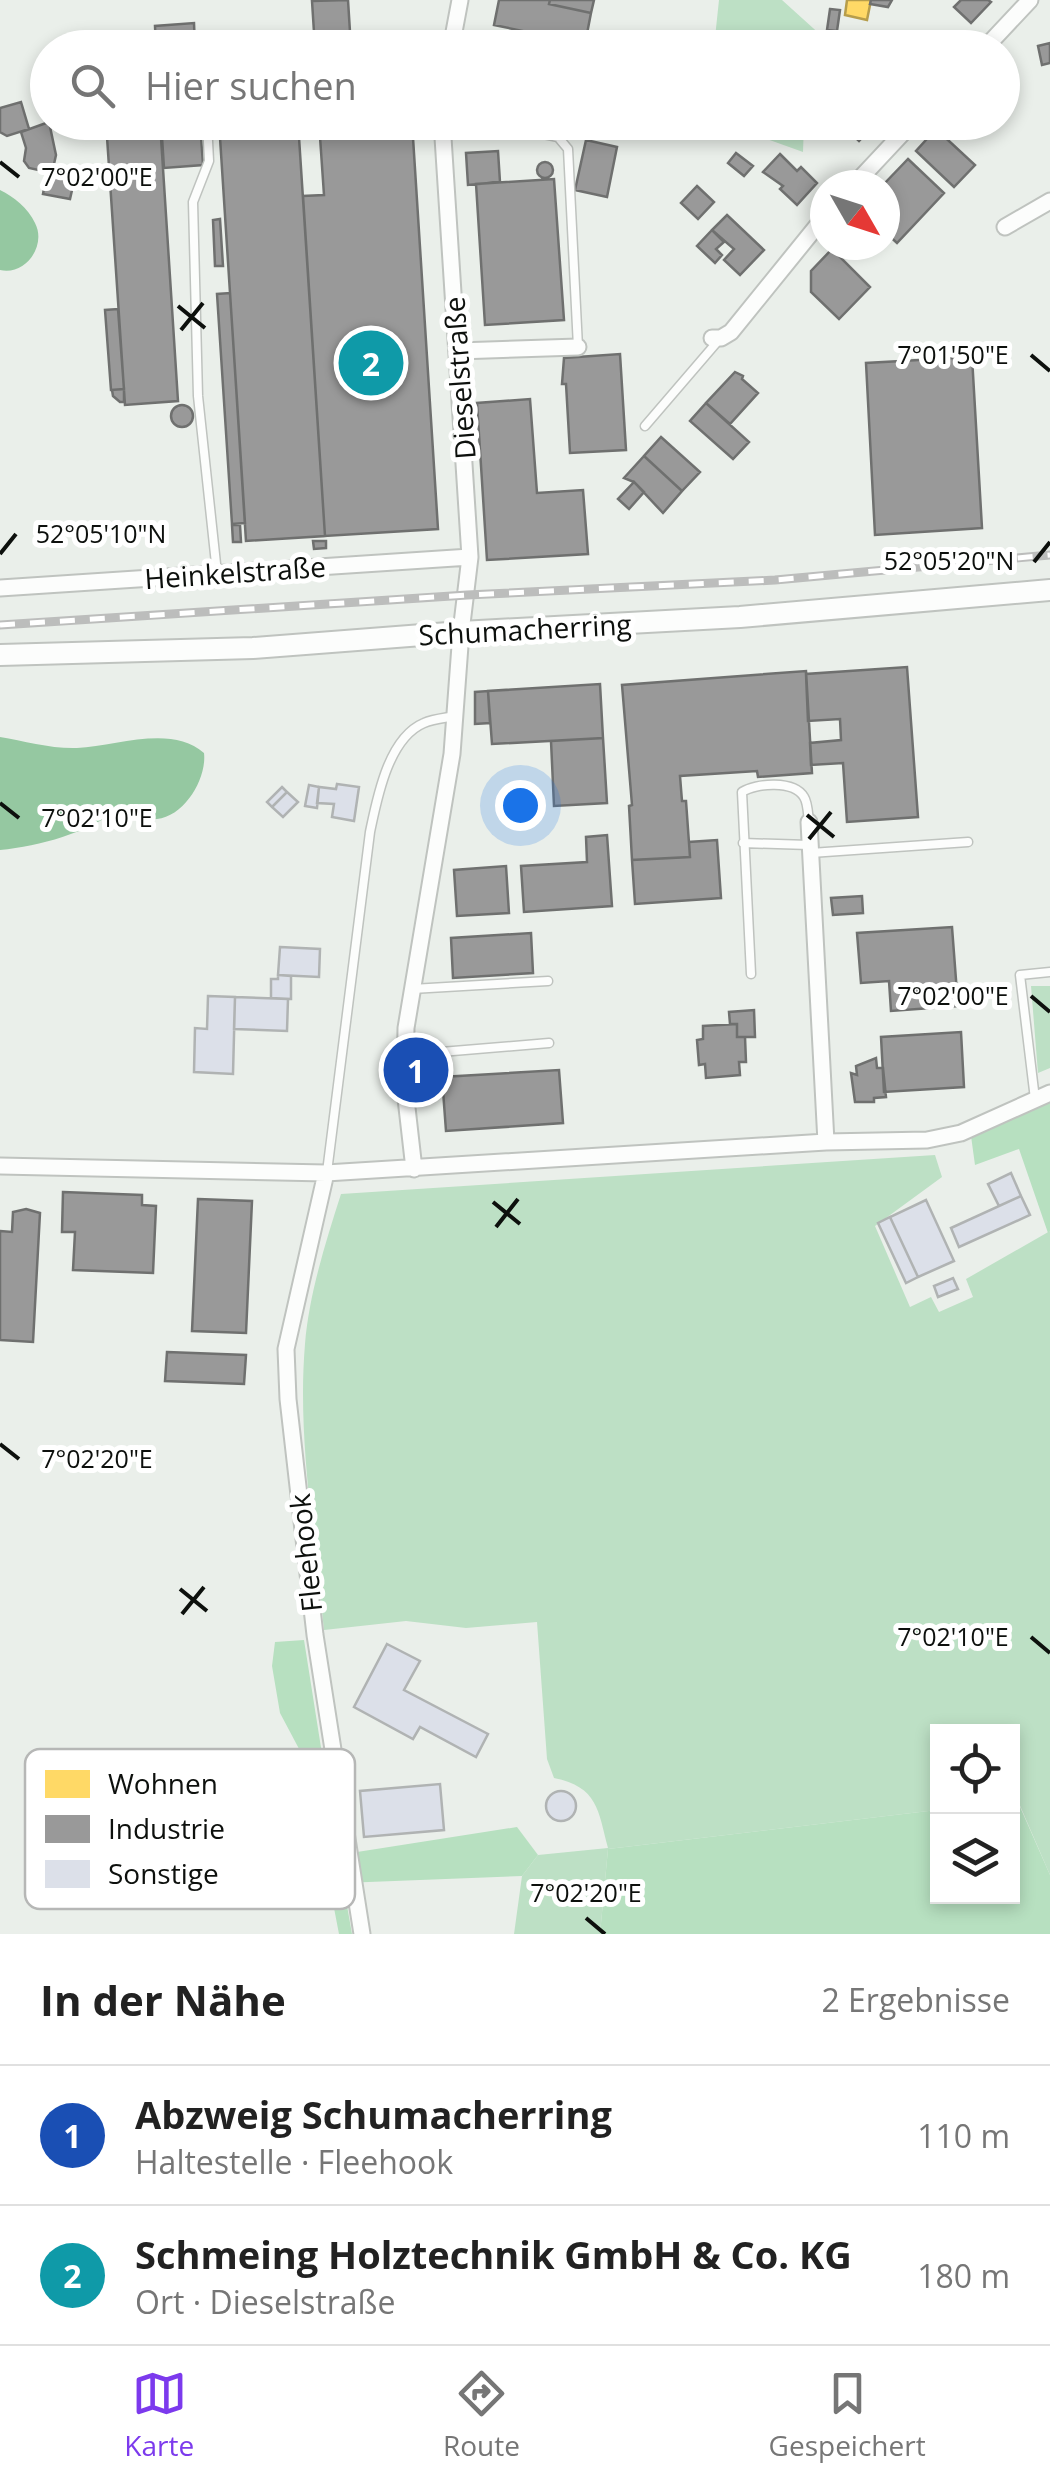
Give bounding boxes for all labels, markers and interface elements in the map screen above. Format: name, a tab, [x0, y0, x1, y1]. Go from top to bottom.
search box	[30, 30, 1020, 140]
icon: search	[65, 58, 120, 113]
text: Hier suchen	[145, 59, 357, 111]
text: 7°02'00"E	[41, 159, 153, 193]
north arrow	[810, 170, 900, 260]
street label: Dieselstraße	[434, 296, 484, 460]
pin: 2	[338, 326, 404, 400]
text: 7°01'50"E	[897, 337, 1009, 371]
text: 52°05'10"N	[36, 516, 166, 550]
text: 52°05'20"N	[884, 543, 1014, 577]
street label: Heinkelstraße	[143, 547, 327, 597]
street label: Schumacherring	[418, 604, 632, 654]
your location	[495, 780, 546, 831]
text: 7°02'10"E	[41, 800, 153, 834]
text: 7°02'00"E	[897, 978, 1009, 1012]
pin: 1	[384, 1032, 448, 1108]
text: 7°02'20"E	[41, 1441, 153, 1475]
street label: Fleehook	[280, 1492, 330, 1614]
text: 7°02'10"E	[897, 1619, 1009, 1653]
map controls	[930, 1724, 1020, 1904]
button: locate	[930, 1724, 1020, 1814]
legend	[25, 1749, 355, 1909]
text: Wohnen	[108, 1764, 218, 1802]
text: Industrie	[108, 1809, 225, 1847]
button: layers	[930, 1814, 1020, 1904]
text: Sonstige	[108, 1854, 219, 1892]
text: 7°02'20"E	[530, 1875, 642, 1909]
text: In der Nähe	[40, 1971, 286, 2028]
text: 2 Ergebnisse	[821, 1978, 1010, 2021]
text: Abzweig Schumacherring	[135, 2088, 612, 2140]
text: 1	[63, 2114, 82, 2157]
text: 110 m	[917, 2114, 1010, 2157]
text: Haltestelle · Fleehook	[135, 2140, 453, 2183]
text: Schmeing Holztechnik GmbH & Co. KG	[135, 2228, 852, 2280]
text: 2	[63, 2254, 82, 2297]
text: 180 m	[917, 2254, 1010, 2297]
text: Ort · Dieselstraße	[135, 2280, 395, 2323]
tab: Karte	[124, 2366, 194, 2464]
tab: Route	[443, 2366, 520, 2464]
tab: Gespeichert	[769, 2366, 926, 2464]

